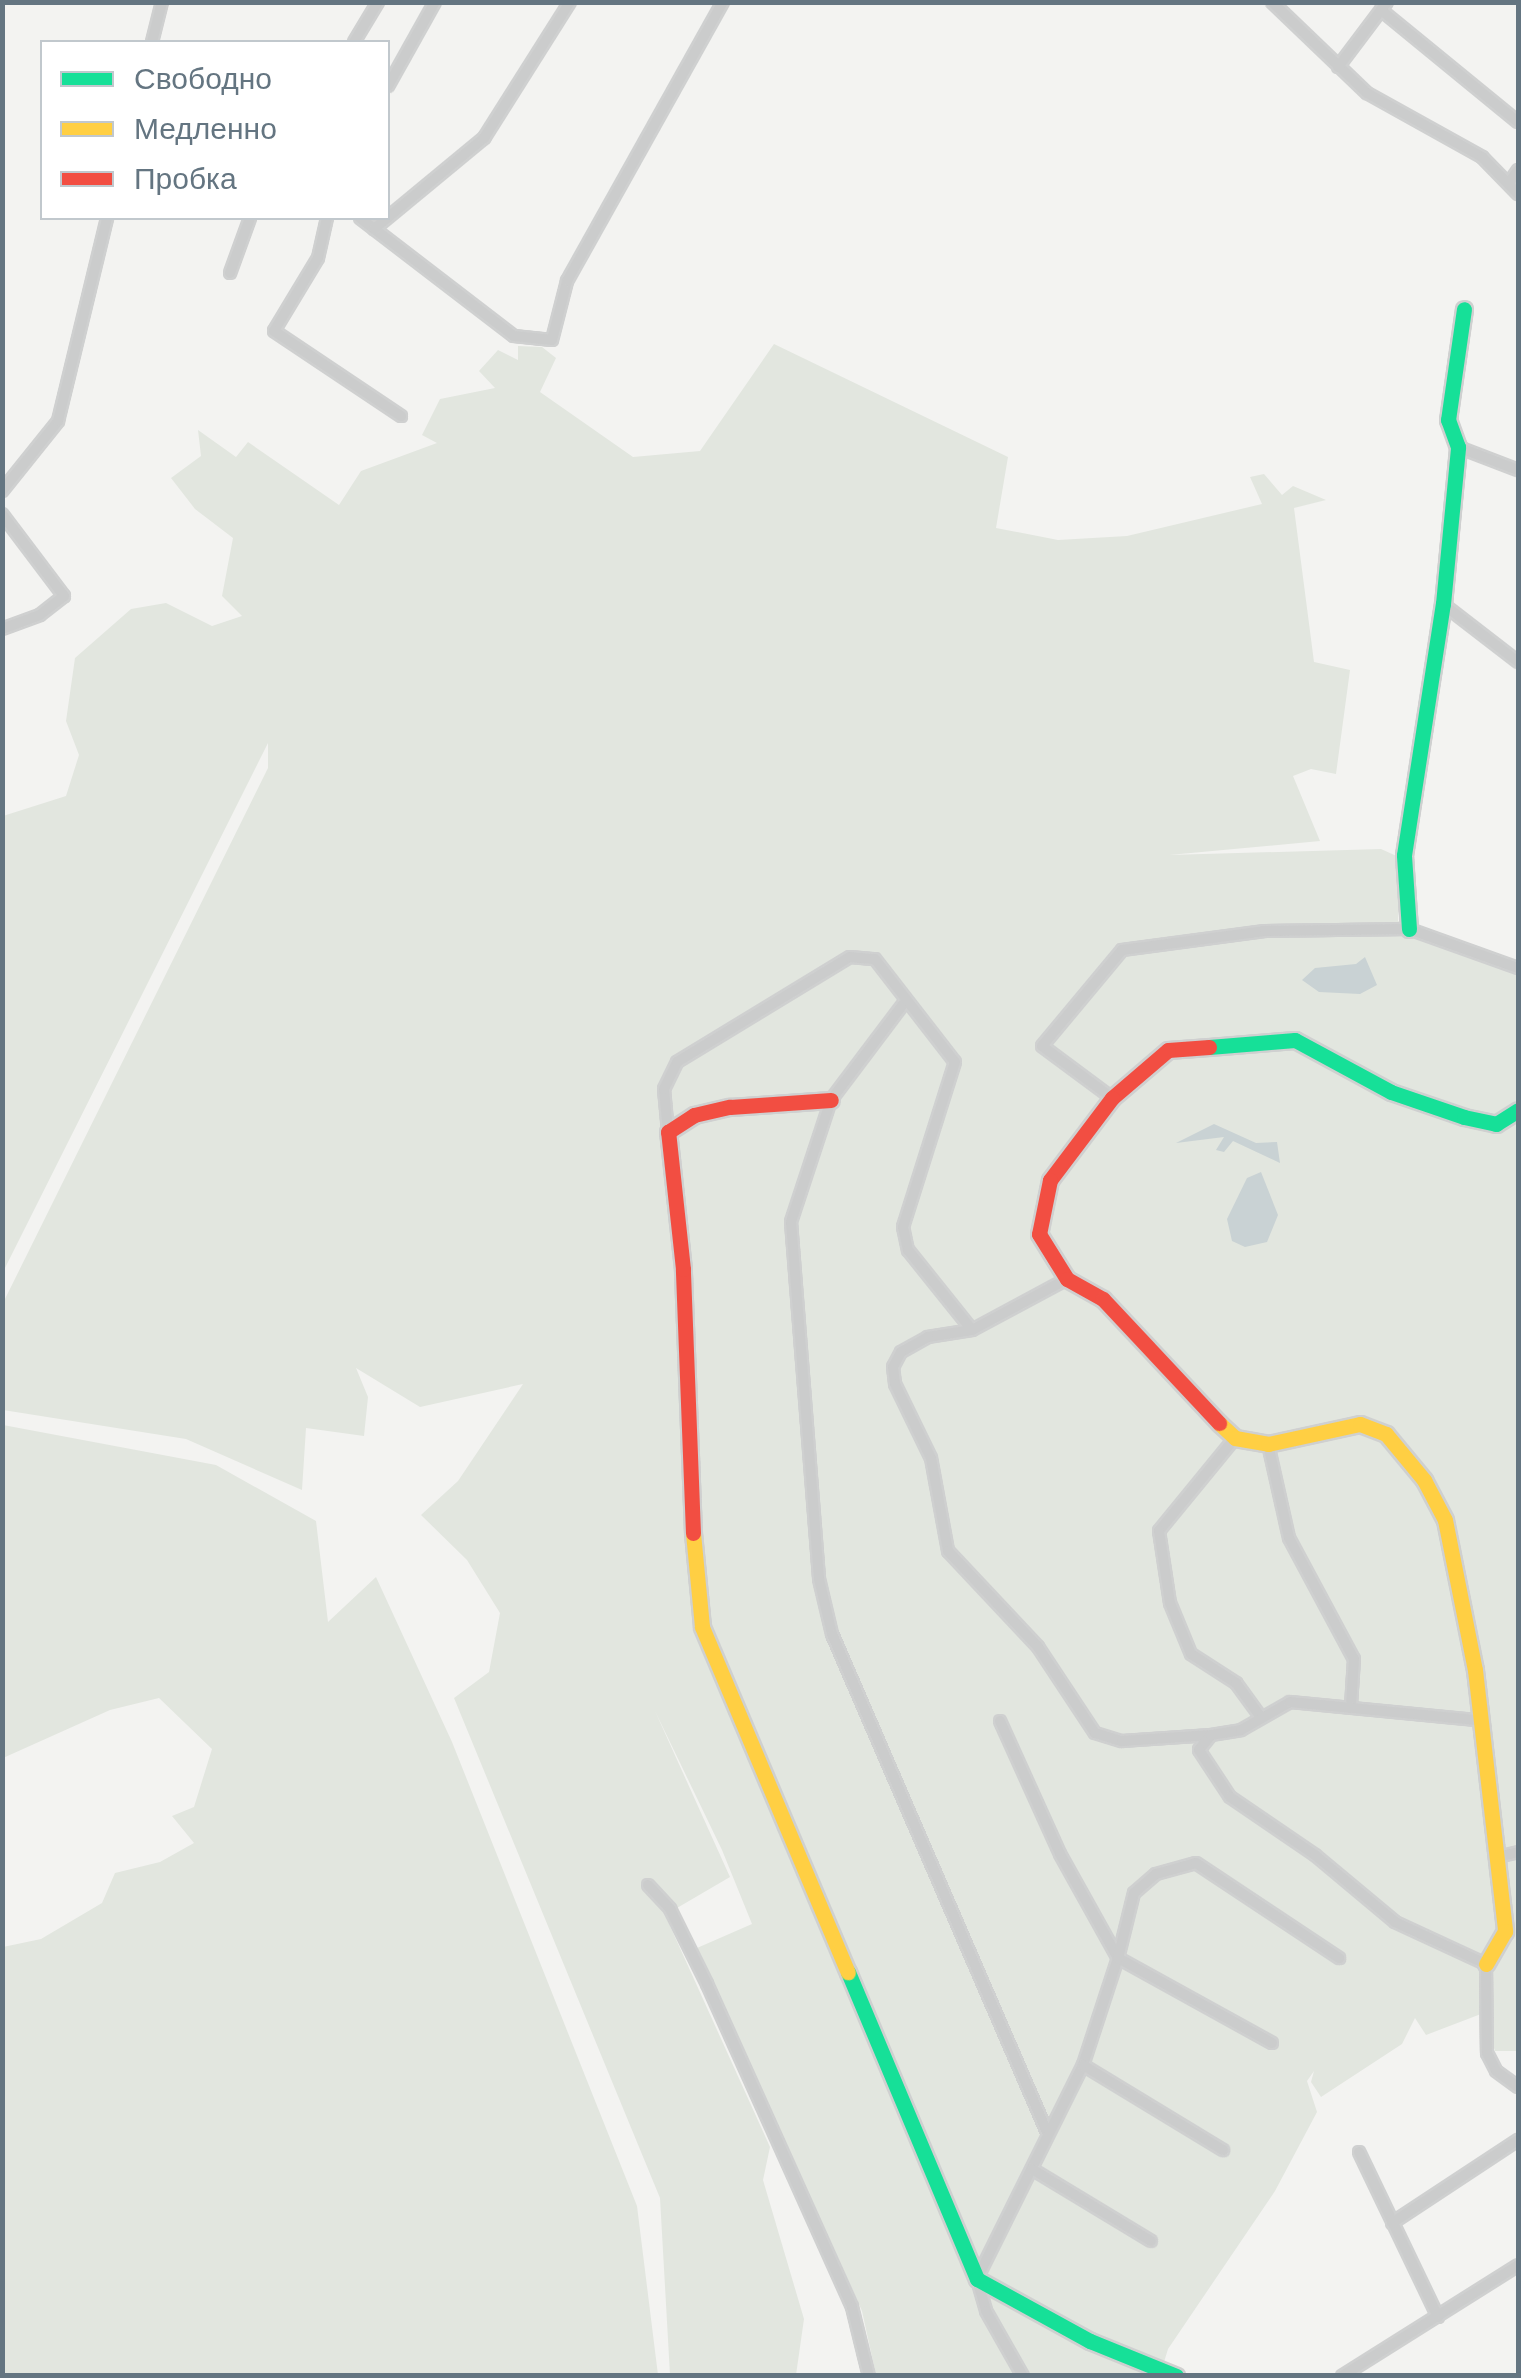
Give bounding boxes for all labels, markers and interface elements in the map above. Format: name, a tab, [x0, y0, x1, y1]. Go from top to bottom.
legend	[40, 40, 390, 220]
text: Свободно	[134, 62, 272, 95]
text: Медленно	[134, 112, 277, 145]
text: Пробка	[134, 162, 237, 195]

